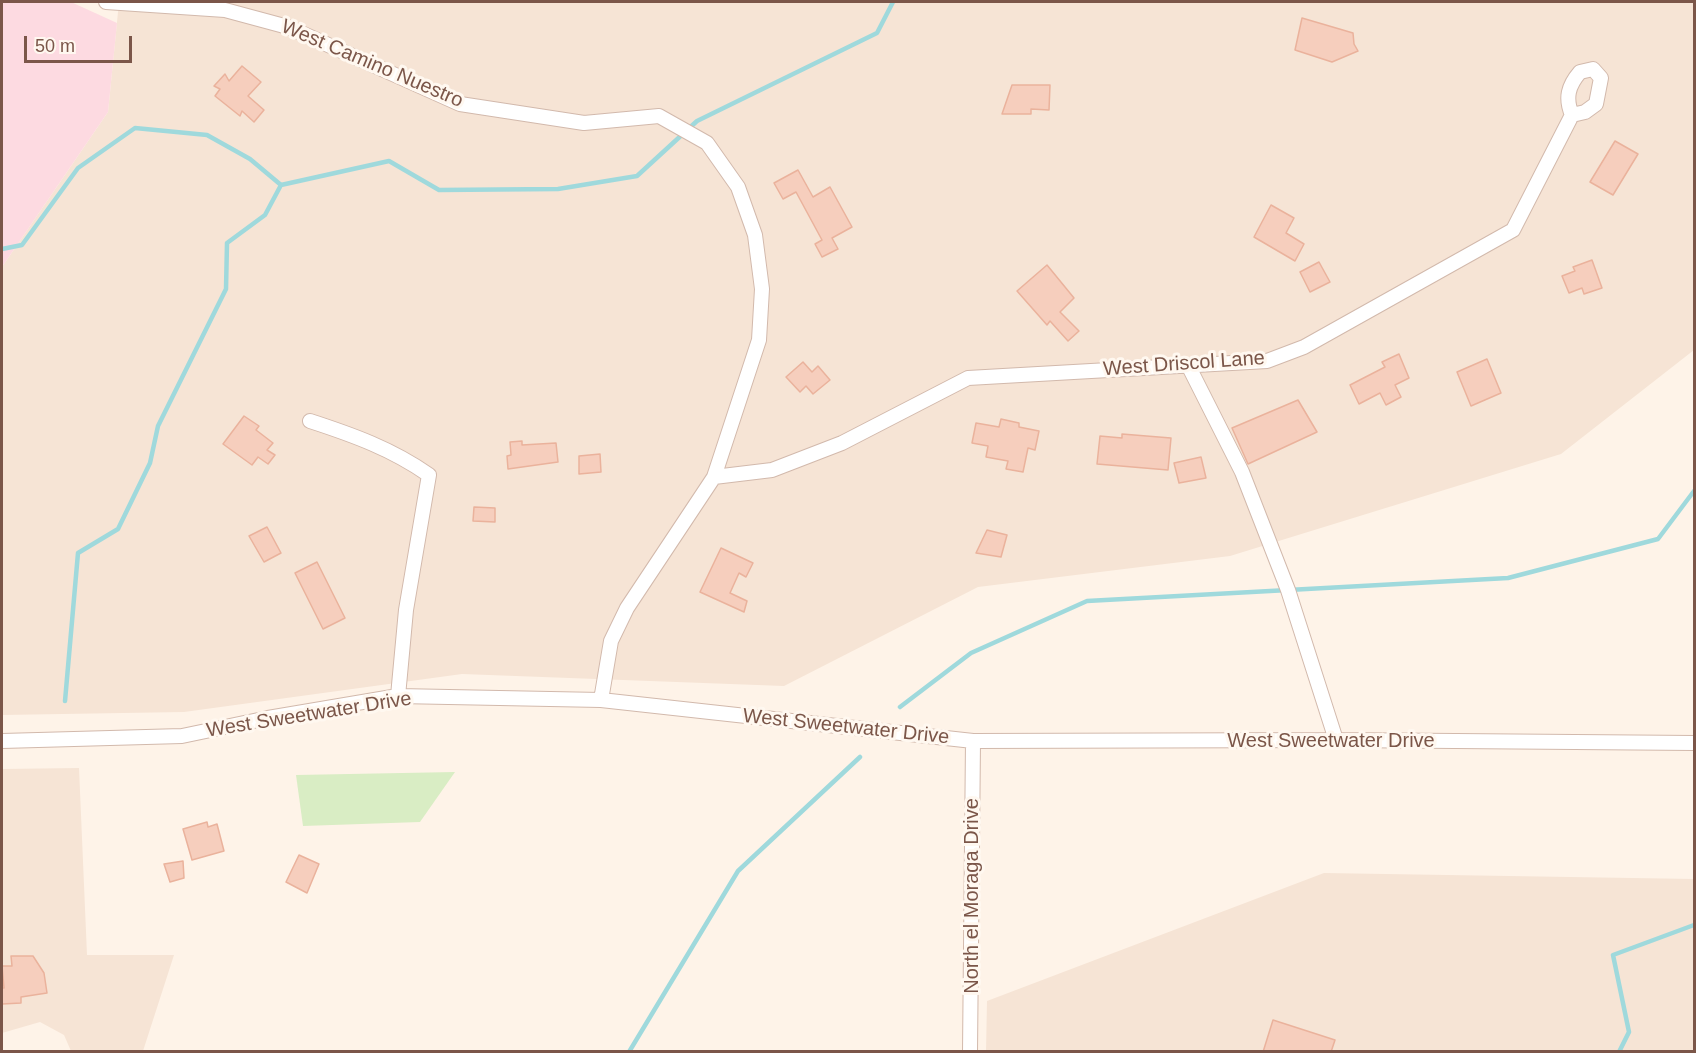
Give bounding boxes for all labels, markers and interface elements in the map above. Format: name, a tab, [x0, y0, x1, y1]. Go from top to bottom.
street label: West Camino Nuestro	[277, 15, 467, 113]
scale bar	[27, 24, 135, 62]
text: 50 m	[35, 36, 75, 56]
street label: West Driscol Lane	[1102, 346, 1266, 382]
street label: West Sweetwater Drive	[205, 687, 413, 743]
street label: West Sweetwater Drive	[742, 704, 950, 750]
street label: West Sweetwater Drive	[1227, 729, 1435, 753]
street label: North el Moraga Drive	[960, 798, 984, 994]

